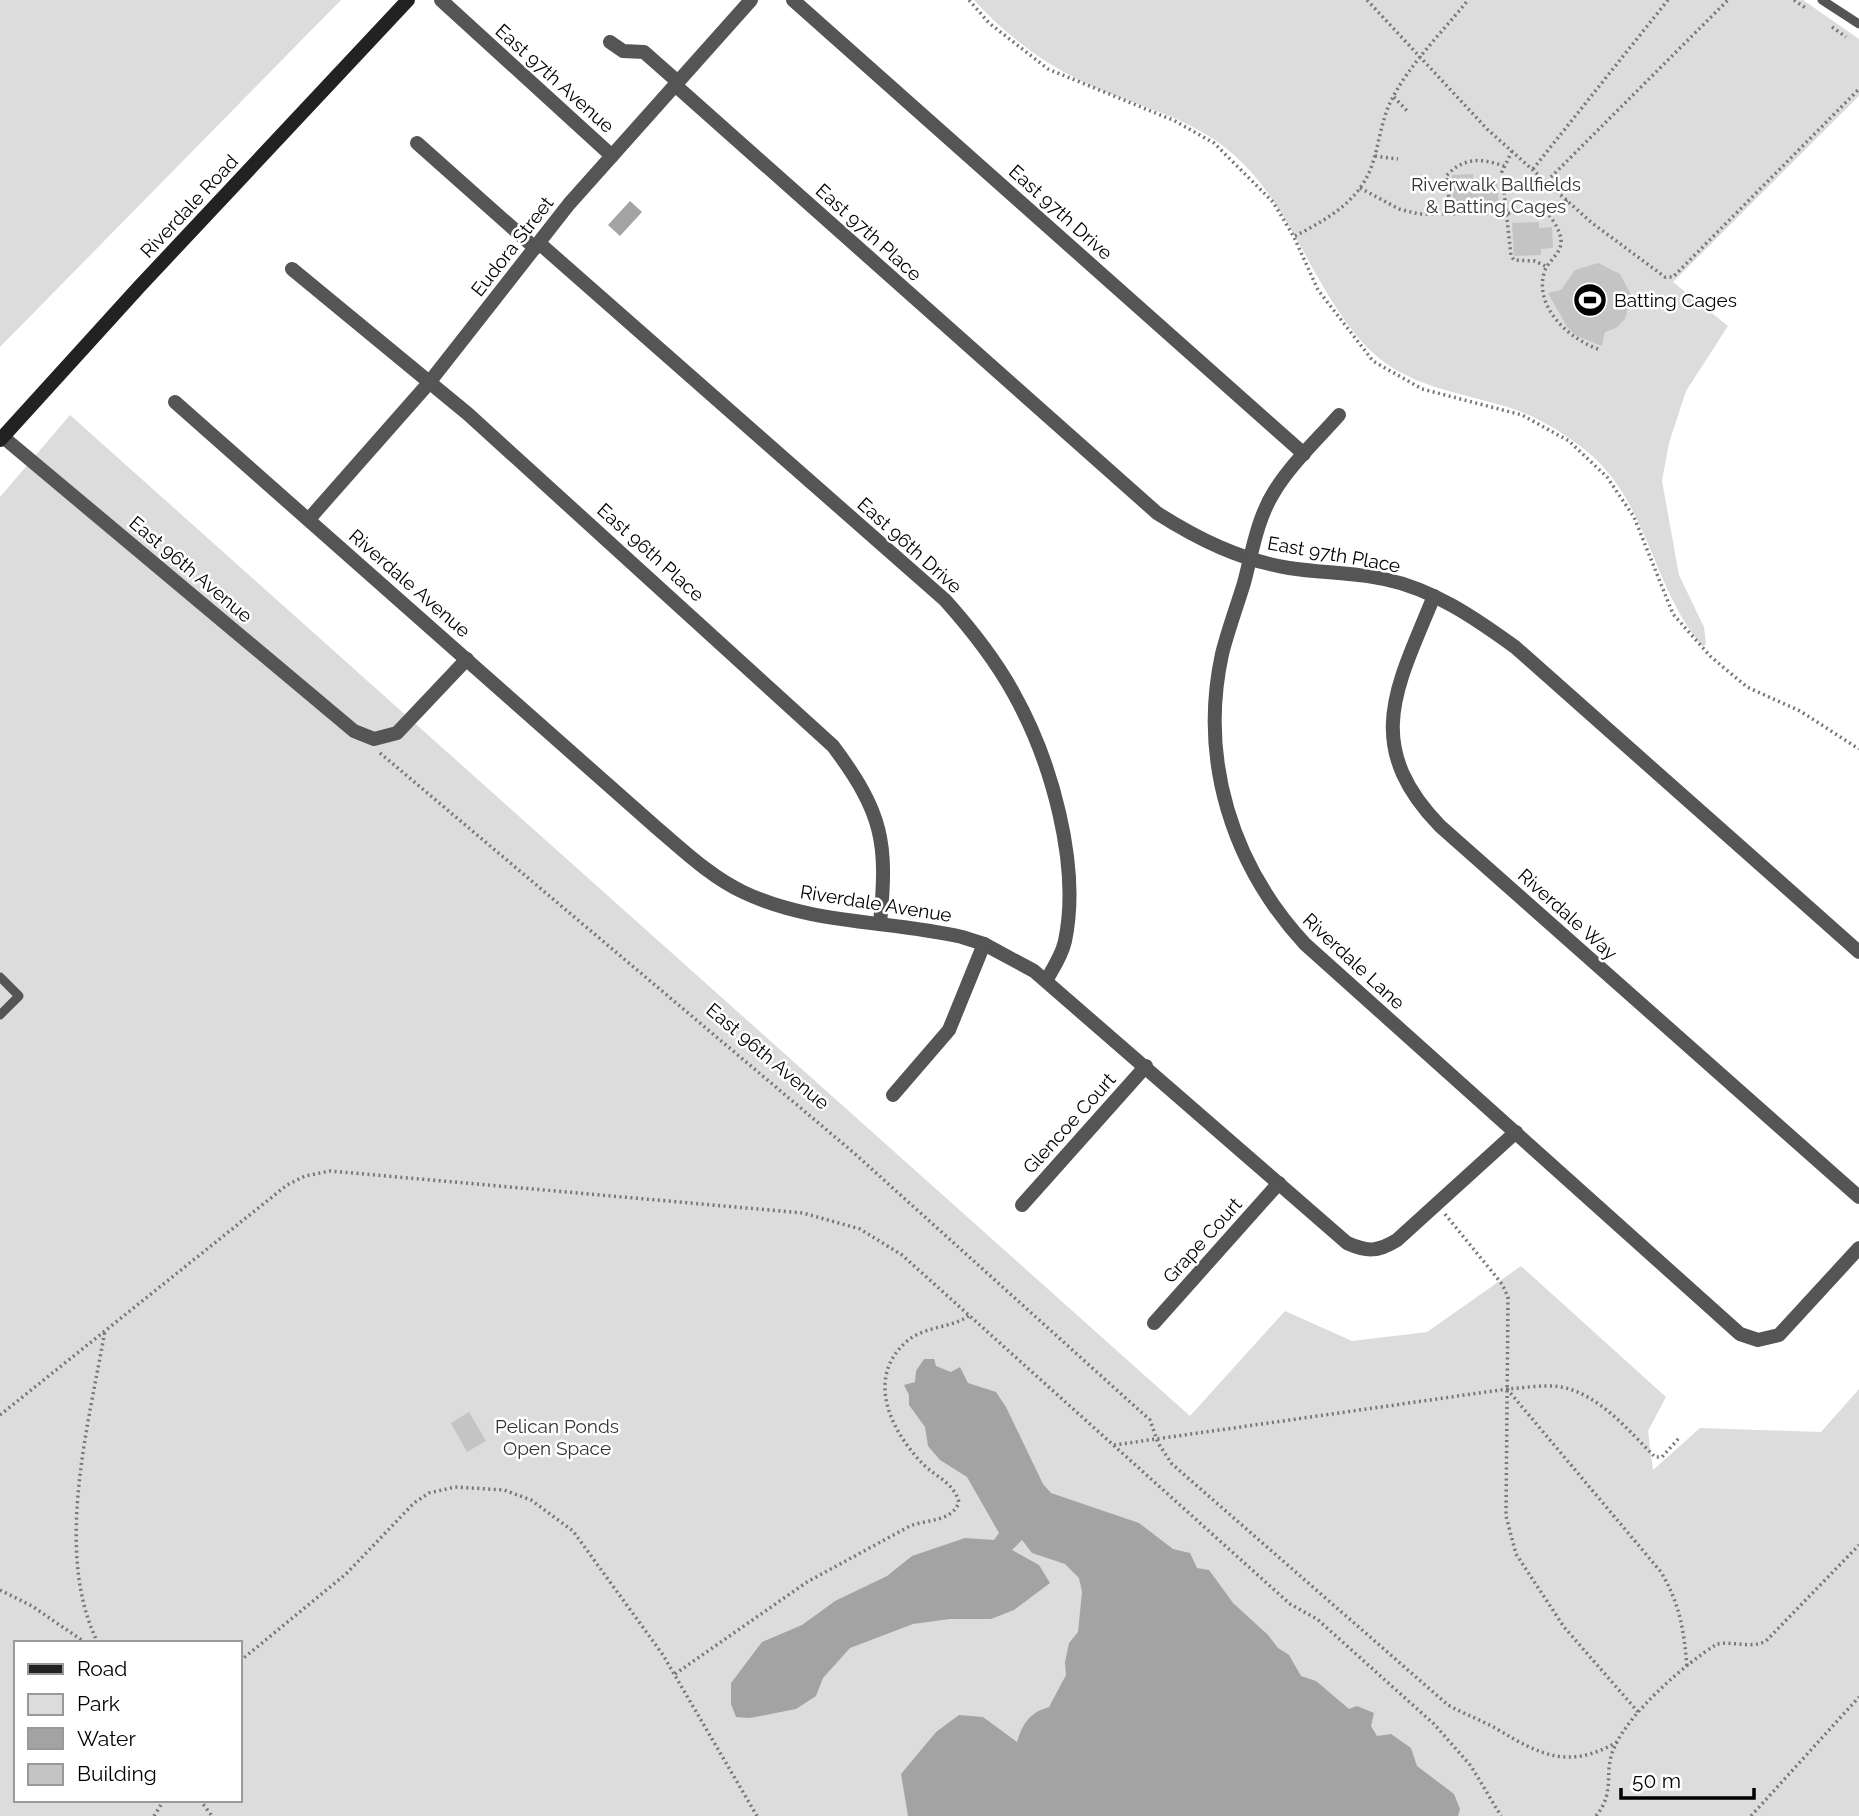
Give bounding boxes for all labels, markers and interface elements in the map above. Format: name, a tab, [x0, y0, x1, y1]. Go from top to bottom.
street label: East 97th Avenue	[491, 19, 619, 137]
street label: Riverdale Road	[136, 150, 242, 262]
street label: East 97th Drive	[1005, 160, 1117, 264]
park label: Riverwalk Ballfields & Batting Cages	[1411, 173, 1581, 217]
street label: East 97th Place	[812, 179, 926, 285]
street label: Eudora Street	[466, 191, 558, 300]
sports icon: Batting Cages	[1571, 281, 1609, 319]
place label: Batting Cages	[1614, 289, 1737, 311]
street label: East 96th Drive	[853, 493, 967, 597]
street label: East 96th Place	[593, 498, 709, 606]
street label: East 96th Avenue	[125, 511, 257, 627]
street label: Riverdale Avenue	[345, 524, 475, 642]
street label: East 97th Place	[1266, 531, 1402, 577]
street label: Riverdale Way	[1514, 864, 1622, 964]
street label: Riverdale Avenue	[799, 880, 953, 926]
street label: Riverdale Lane	[1299, 908, 1409, 1014]
street label: East 96th Avenue	[702, 998, 834, 1114]
street label: Glencoe Court	[1018, 1068, 1120, 1178]
street label: Grape Court	[1158, 1192, 1246, 1287]
park label: Pelican Ponds Open Space	[495, 1415, 619, 1459]
legend	[14, 1641, 242, 1802]
text: Road	[77, 1656, 127, 1681]
text: Park	[77, 1691, 120, 1716]
text: Water	[77, 1726, 136, 1751]
scale bar	[1621, 1756, 1754, 1800]
text: Building	[77, 1761, 157, 1786]
text: 50 m	[1632, 1768, 1681, 1793]

